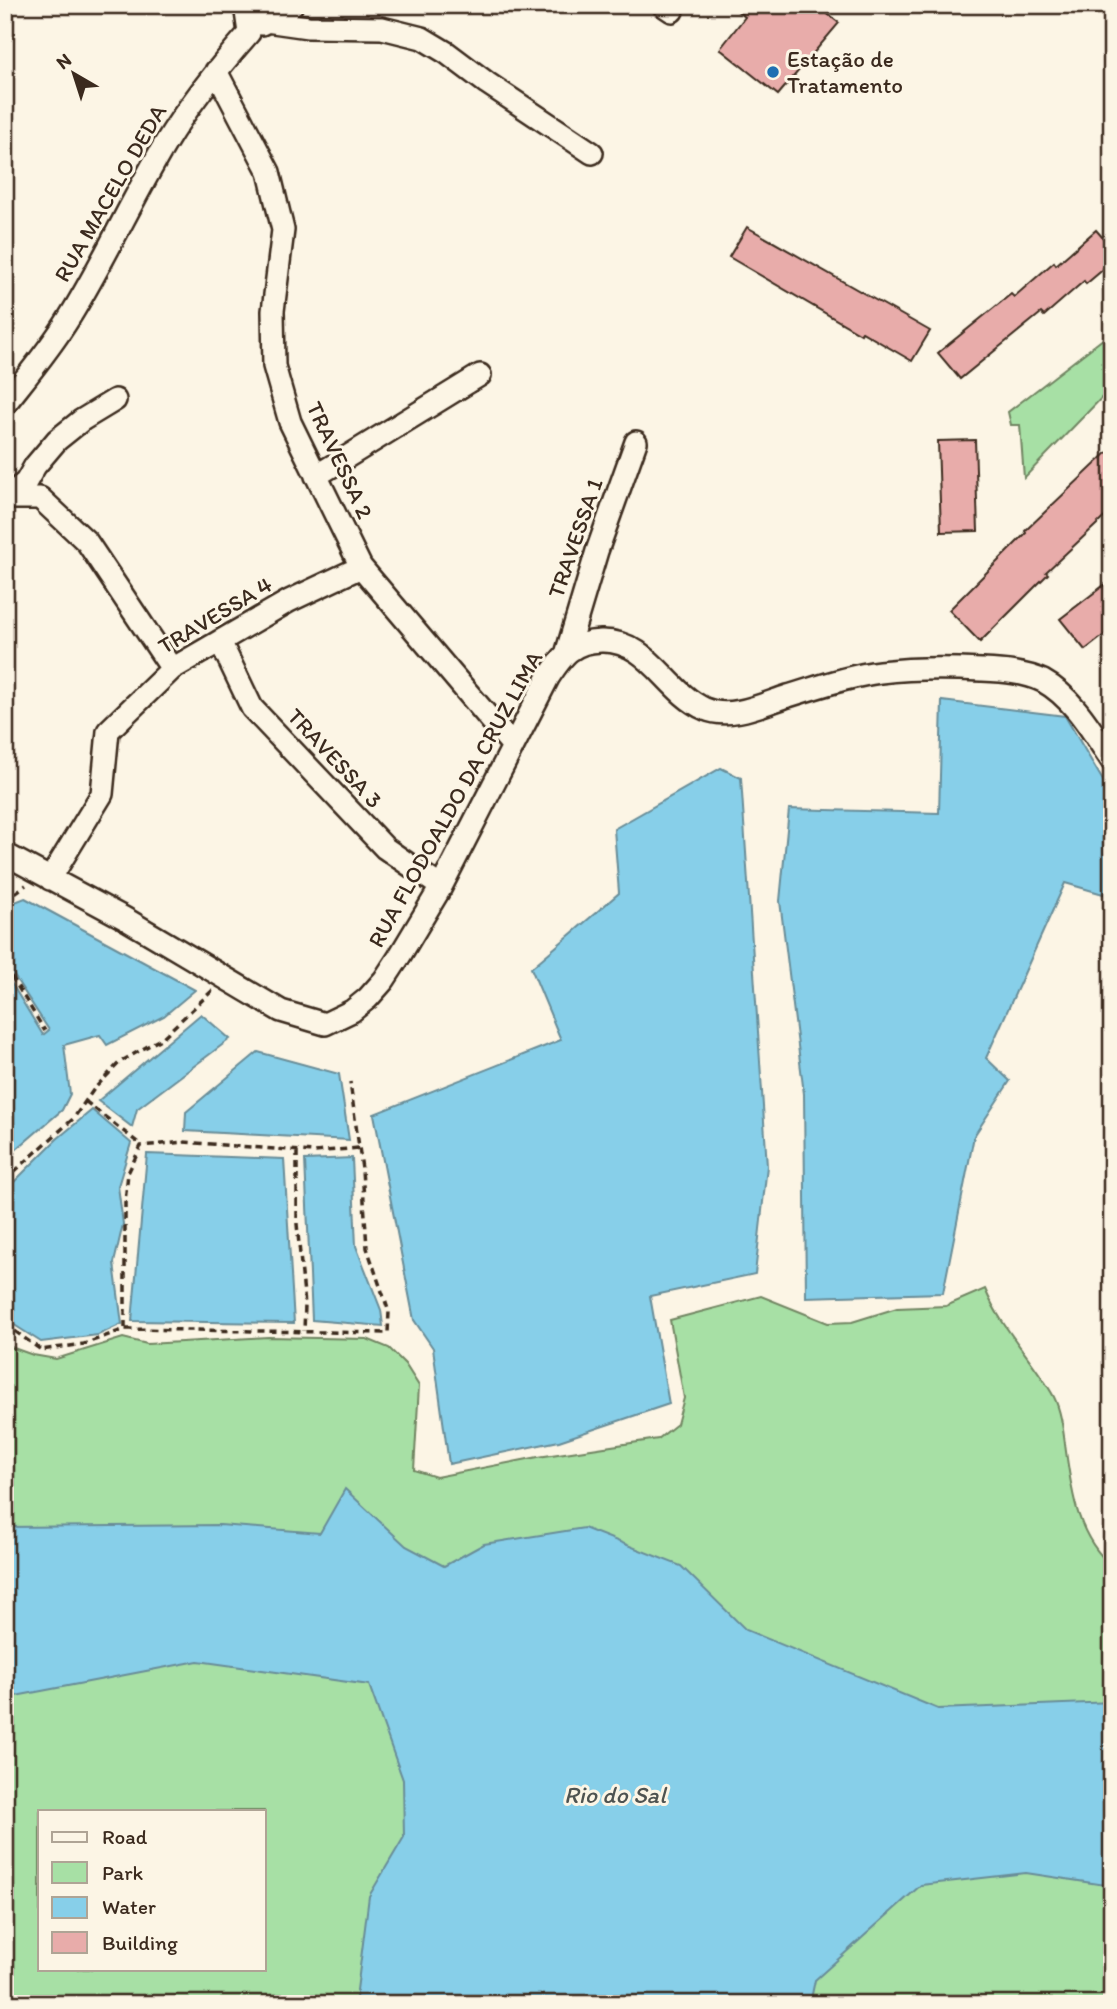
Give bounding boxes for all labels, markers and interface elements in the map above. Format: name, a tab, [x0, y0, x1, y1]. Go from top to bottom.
north arrow	[38, 38, 108, 108]
place label: Estação de Tratamento	[787, 45, 903, 99]
text: N	[51, 48, 76, 74]
marker: Estação de Tratamento	[765, 64, 781, 80]
street label: RUA MACELO DEDA	[48, 99, 172, 287]
street label: TRAVESSA 2	[301, 397, 379, 523]
street label: TRAVESSA 1	[541, 474, 609, 602]
street label: TRAVESSA 4	[153, 570, 277, 660]
street label: RUA FLODOALDO DA CRUZ LIMA	[362, 646, 548, 952]
street label: TRAVESSA 3	[282, 702, 388, 814]
water label: Rio do Sal	[564, 1780, 668, 1809]
legend	[38, 1810, 266, 1970]
text: Road	[102, 1824, 148, 1849]
text: Park	[102, 1860, 144, 1885]
text: Water	[102, 1894, 156, 1919]
text: Building	[102, 1930, 178, 1955]

